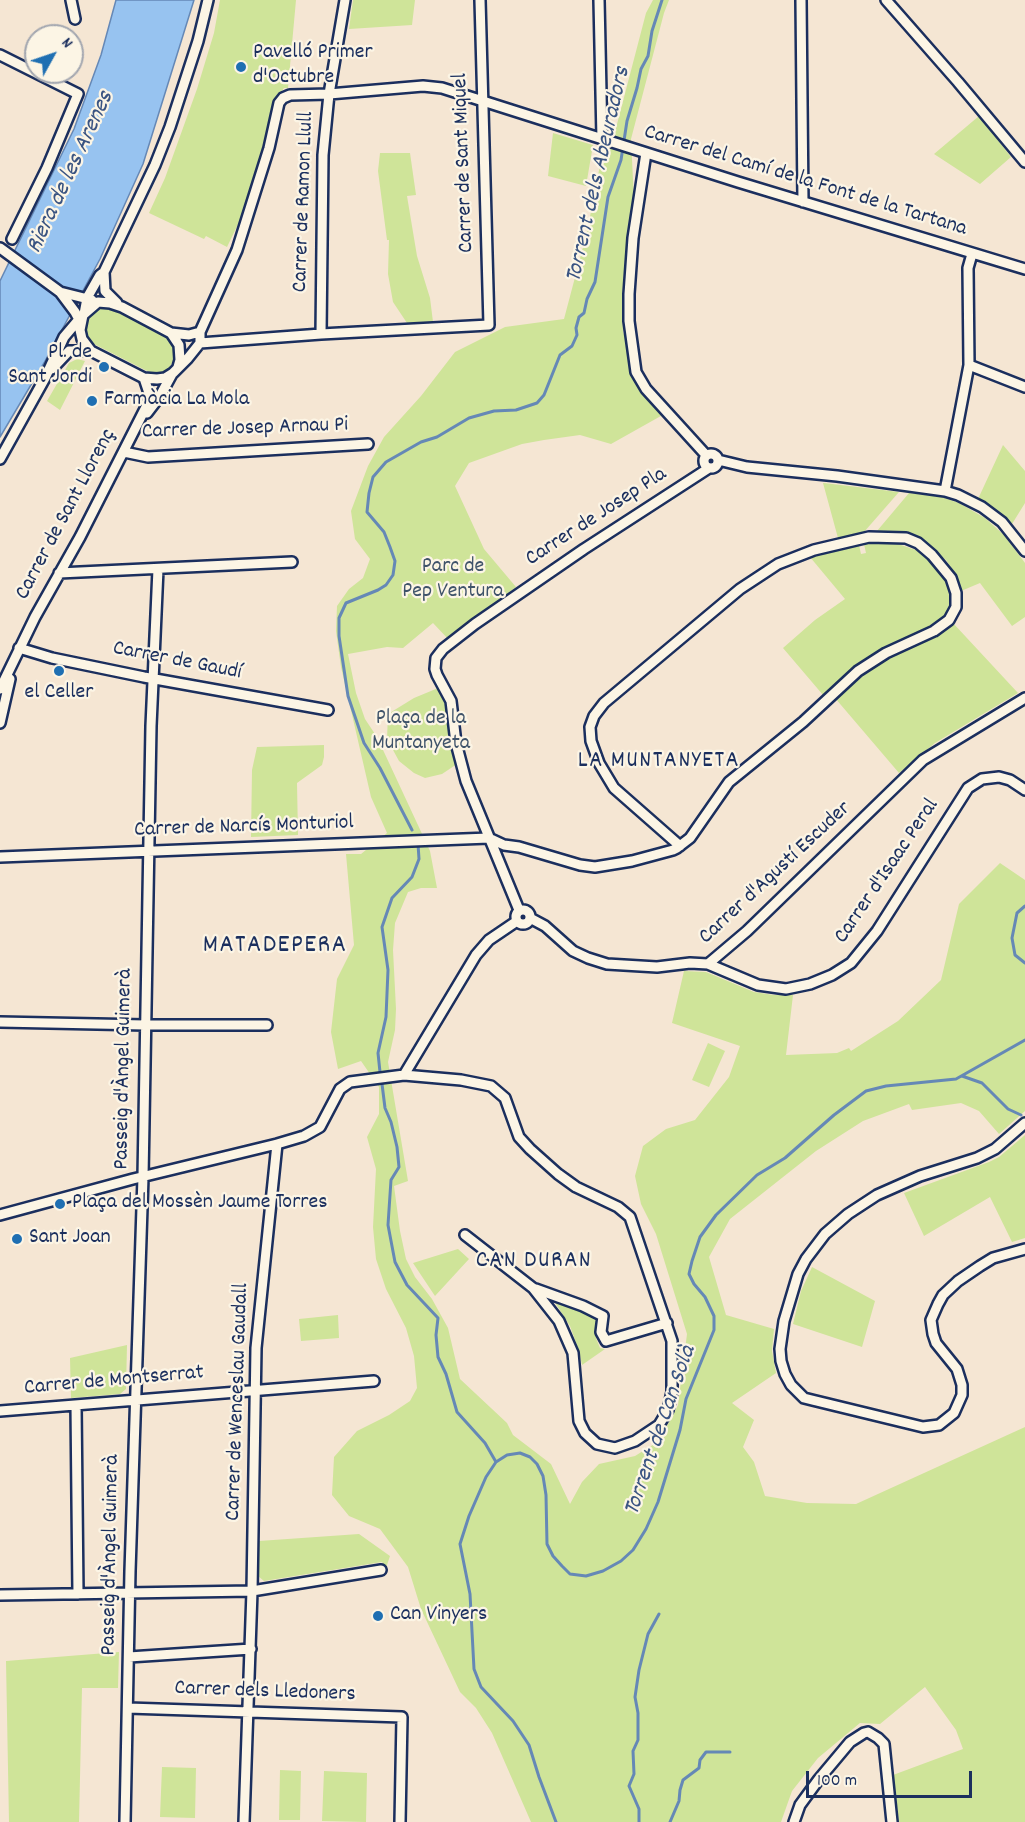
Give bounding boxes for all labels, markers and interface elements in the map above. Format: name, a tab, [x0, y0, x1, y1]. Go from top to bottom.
north arrow	[24, 24, 84, 84]
text: N	[55, 33, 78, 54]
place label: Pavelló Primer d'Octubre	[253, 41, 373, 92]
marker: Pavelló Primer d'Octubre	[234, 60, 248, 74]
water label: Torrent dels Abeuradors	[561, 64, 639, 286]
street label: Carrer de Sant Miquel	[449, 73, 481, 253]
water label: Riera de les Arenes	[22, 87, 122, 259]
street label: Carrer de Ramon Llull	[289, 111, 321, 293]
street label: Carrer del Camí de la Font de la Tartana	[640, 120, 970, 244]
place label: Pl. de Sant Jordi	[8, 341, 92, 392]
marker: Pl. de Sant Jordi	[97, 360, 111, 374]
place label: Farmàcia La Mola	[104, 388, 249, 414]
marker: Farmàcia La Mola	[85, 394, 99, 408]
street label: Carrer de Josep Arnau Pi	[141, 413, 349, 447]
street label: Carrer de Sant Llorenç	[11, 425, 123, 605]
street label: Carrer de Josep Pla	[522, 463, 672, 573]
park label: Parc de Pep Ventura	[402, 555, 504, 606]
street label: Carrer de Gaudí	[110, 637, 244, 687]
marker: el Celler	[52, 664, 66, 678]
place label: el Celler	[25, 681, 93, 707]
park label: Plaça de la Muntanyeta	[372, 707, 470, 758]
district label: LA MUNTANYETA	[578, 749, 740, 777]
street label: Carrer d'Isaac Peral	[830, 795, 946, 949]
street label: Carrer d'Agustí Escuder	[694, 797, 858, 951]
street label: Carrer de Narcís Monturiol	[134, 811, 354, 845]
district label: MATADEPERA	[203, 931, 347, 963]
street label: Passeig d'Àngel Guimerà	[110, 968, 140, 1170]
place label: Plaça del Mossèn Jaume Torres	[72, 1191, 327, 1217]
marker: Plaça del Mossèn Jaume Torres	[53, 1197, 67, 1211]
place label: Sant Joan	[29, 1226, 111, 1252]
marker: Sant Joan	[10, 1232, 24, 1246]
district label: CAN DURAN	[476, 1249, 592, 1277]
street label: Carrer de Wenceslau Gaudall	[222, 1283, 256, 1521]
water label: Torrent de Can Solà	[619, 1342, 705, 1520]
street label: Carrer de Montserrat	[23, 1361, 205, 1403]
street label: Passeig d'Àngel Guimerà	[97, 1454, 127, 1656]
place label: Can Vinyers	[390, 1603, 487, 1629]
marker: Can Vinyers	[371, 1609, 385, 1623]
street label: Carrer dels Lledoners	[174, 1677, 356, 1709]
scale bar	[809, 1759, 976, 1797]
text: 100 m	[817, 1769, 857, 1794]

